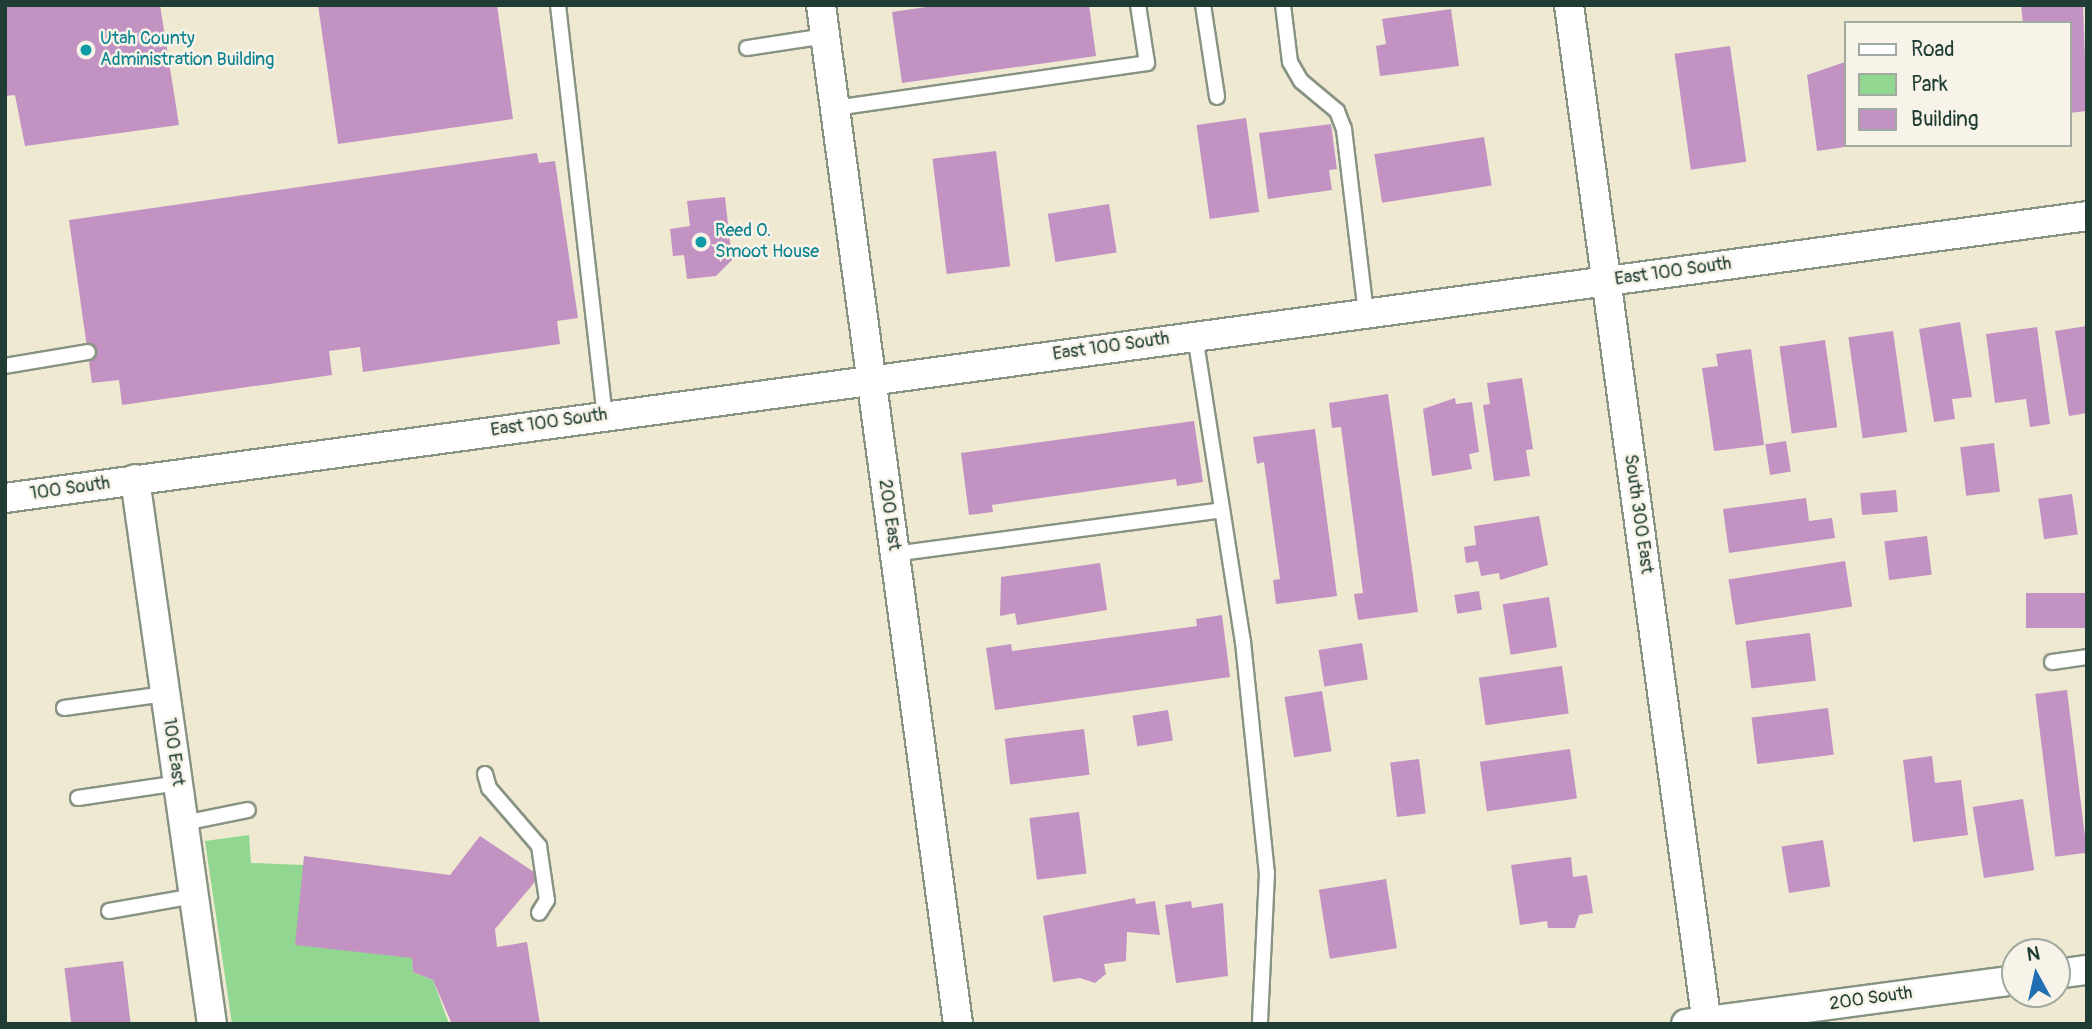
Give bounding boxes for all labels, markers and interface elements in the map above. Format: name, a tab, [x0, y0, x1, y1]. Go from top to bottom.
legend	[1843, 21, 2071, 147]
place label: Utah County Administration Building	[100, 29, 274, 72]
text: Road	[1911, 36, 1955, 63]
marker: Utah County Administration Building	[78, 42, 94, 58]
text: Park	[1911, 71, 1948, 98]
text: Building	[1911, 106, 1978, 133]
place label: Reed O. Smoot House	[715, 221, 819, 264]
marker: Reed O. Smoot House	[693, 234, 709, 250]
street label: East 100 South	[1613, 253, 1733, 291]
street label: East 100 South	[1051, 328, 1171, 366]
street label: East 100 South	[489, 404, 609, 442]
street label: South 300 East	[1619, 453, 1657, 575]
street label: 100 South	[29, 473, 111, 505]
street label: 200 East	[873, 478, 905, 552]
street label: 100 East	[158, 717, 188, 787]
north arrow	[2001, 938, 2071, 1008]
text: N	[2025, 941, 2041, 967]
street label: 200 South	[1828, 982, 1914, 1016]

